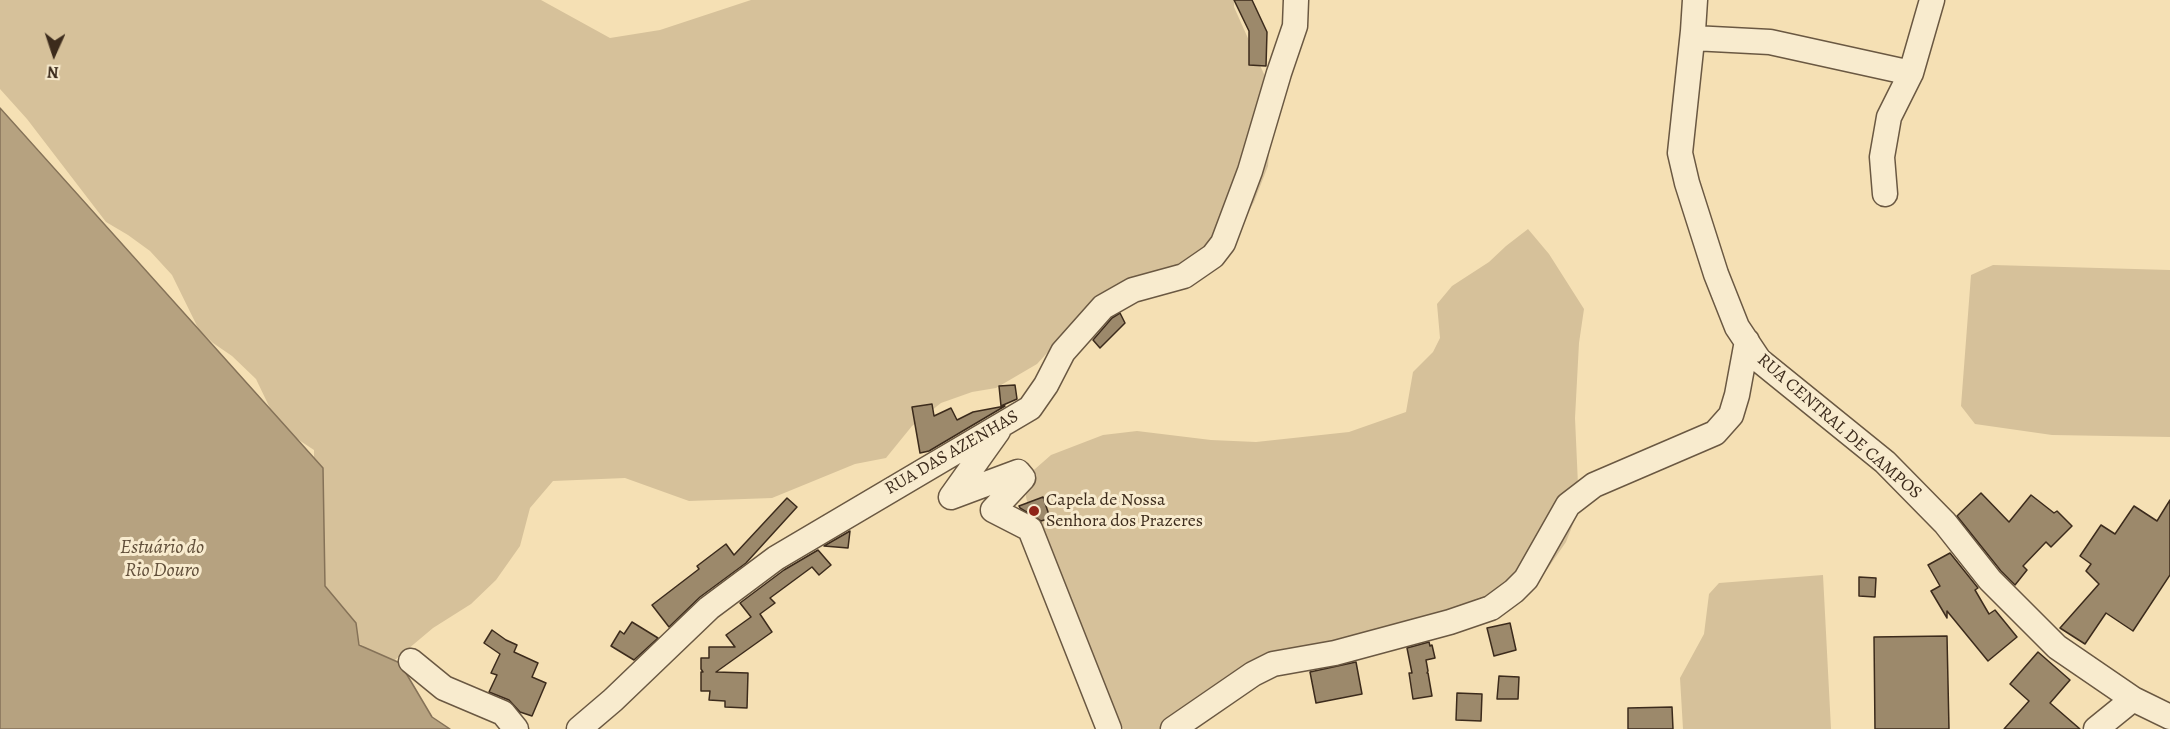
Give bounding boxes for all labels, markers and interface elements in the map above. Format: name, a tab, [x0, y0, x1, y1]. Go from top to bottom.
north arrow	[24, 24, 84, 84]
text: N	[47, 61, 59, 83]
street label: RUA CENTRAL DE CAMPOS	[1752, 350, 1926, 504]
street label: RUA DAS AZENHAS	[881, 406, 1023, 500]
place label: Capela de Nossa Senhora dos Prazeres	[1046, 490, 1203, 532]
marker: Capela de Nossa Senhora dos Prazeres	[1027, 504, 1041, 518]
water label: Estuário do Rio Douro	[120, 536, 204, 583]

